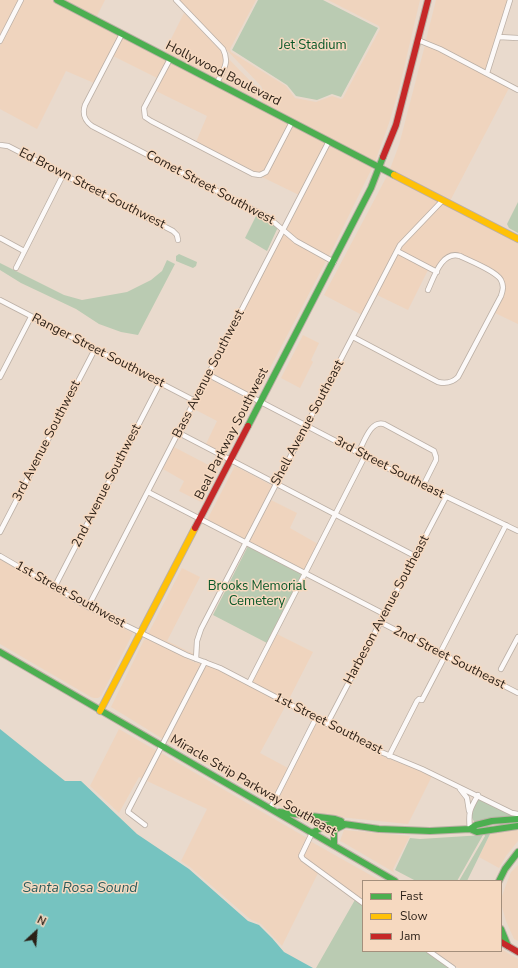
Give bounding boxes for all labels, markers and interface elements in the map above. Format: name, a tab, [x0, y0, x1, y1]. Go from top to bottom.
street label: Hollywood Boulevard	[163, 38, 283, 110]
park label: Jet Stadium	[279, 38, 347, 54]
street label: Ed Brown Street Southwest	[16, 145, 168, 233]
street label: Comet Street Southwest	[143, 148, 277, 228]
street label: Bass Avenue Southwest	[170, 307, 248, 441]
street label: Ranger Street Southwest	[29, 311, 167, 391]
street label: Shell Avenue Southeast	[268, 358, 348, 488]
street label: Beal Parkway Southwest	[192, 365, 272, 503]
street label: 3rd Avenue Southwest	[10, 378, 84, 504]
street label: 2nd Avenue Southwest	[69, 422, 145, 550]
street label: 3rd Street Southeast	[332, 434, 446, 502]
street label: Harbeson Avenue Southeast	[341, 533, 433, 687]
street label: 1st Street Southwest	[12, 558, 128, 632]
park label: Brooks Memorial Cemetery	[208, 579, 306, 610]
street label: 2nd Street Southeast	[390, 623, 508, 693]
street label: 1st Street Southeast	[271, 690, 385, 758]
street label: Miracle Strip Parkway Southeast	[167, 732, 339, 840]
legend	[362, 880, 502, 952]
water label: Santa Rosa Sound	[22, 881, 138, 897]
text: Fast	[400, 888, 423, 904]
text: Slow	[400, 908, 428, 924]
north arrow	[16, 912, 56, 952]
text: N	[34, 912, 48, 929]
text: Jam	[400, 928, 421, 944]

